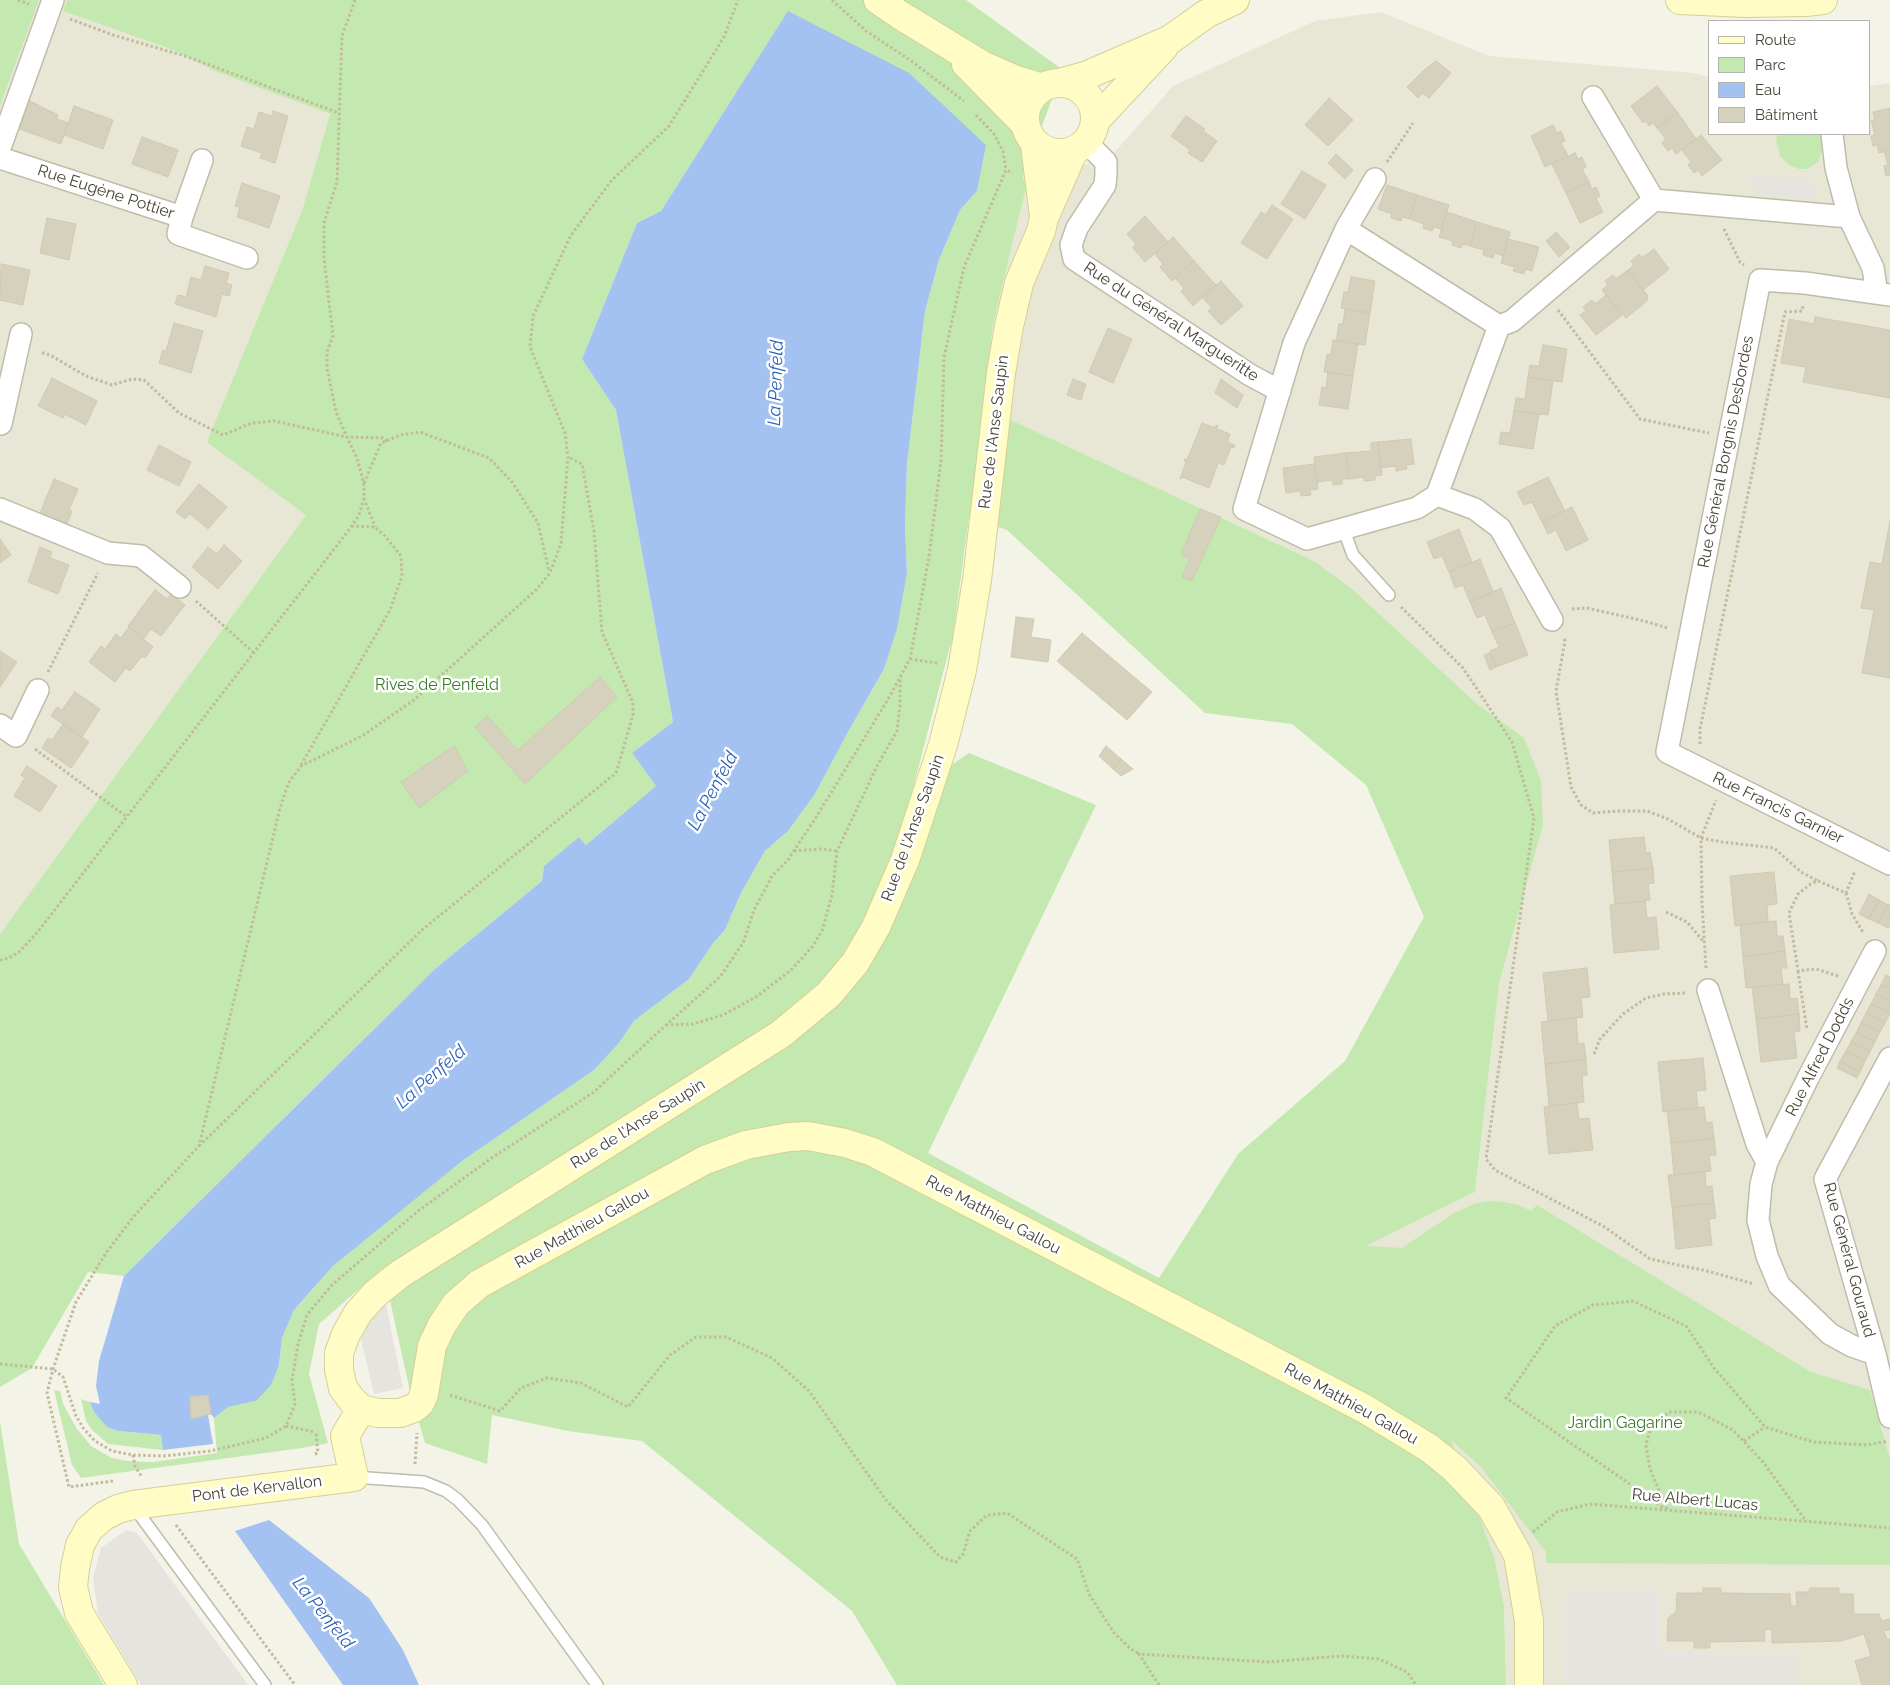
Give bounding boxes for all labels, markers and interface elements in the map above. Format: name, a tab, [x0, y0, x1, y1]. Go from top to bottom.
legend	[1708, 20, 1870, 135]
text: Route	[1755, 31, 1796, 49]
text: Parc	[1755, 56, 1786, 74]
text: Eau	[1755, 81, 1781, 99]
text: Bâtiment	[1755, 106, 1818, 124]
street label: Rue Eugène Pottier	[35, 161, 177, 223]
street label: Rue du Général Margueritte	[1080, 258, 1262, 386]
street label: Rue Général Borgnis Desbordes	[1694, 334, 1758, 570]
water label: La Penfeld	[764, 340, 788, 426]
street label: Rue de l'Anse Saupin	[975, 354, 1013, 510]
park label: Rives de Penfeld	[375, 675, 499, 695]
water label: La Penfeld	[683, 748, 743, 834]
street label: Rue de l'Anse Saupin	[877, 752, 949, 904]
street label: Rue Francis Garnier	[1709, 768, 1847, 848]
street label: Rue Alfred Dodds	[1782, 994, 1858, 1120]
water label: La Penfeld	[392, 1041, 470, 1113]
street label: Rue de l'Anse Saupin	[567, 1075, 709, 1173]
street label: Rue Matthieu Gallou	[922, 1171, 1064, 1259]
street label: Rue Général Gouraud	[1819, 1180, 1879, 1340]
street label: Rue Matthieu Gallou	[512, 1183, 652, 1273]
street label: Rue Matthieu Gallou	[1281, 1359, 1421, 1449]
park label: Jardin Gagarine	[1567, 1413, 1683, 1433]
street label: Pont de Kervallon	[191, 1471, 323, 1507]
street label: Rue Albert Lucas	[1631, 1485, 1759, 1515]
water label: La Penfeld	[288, 1573, 358, 1653]

